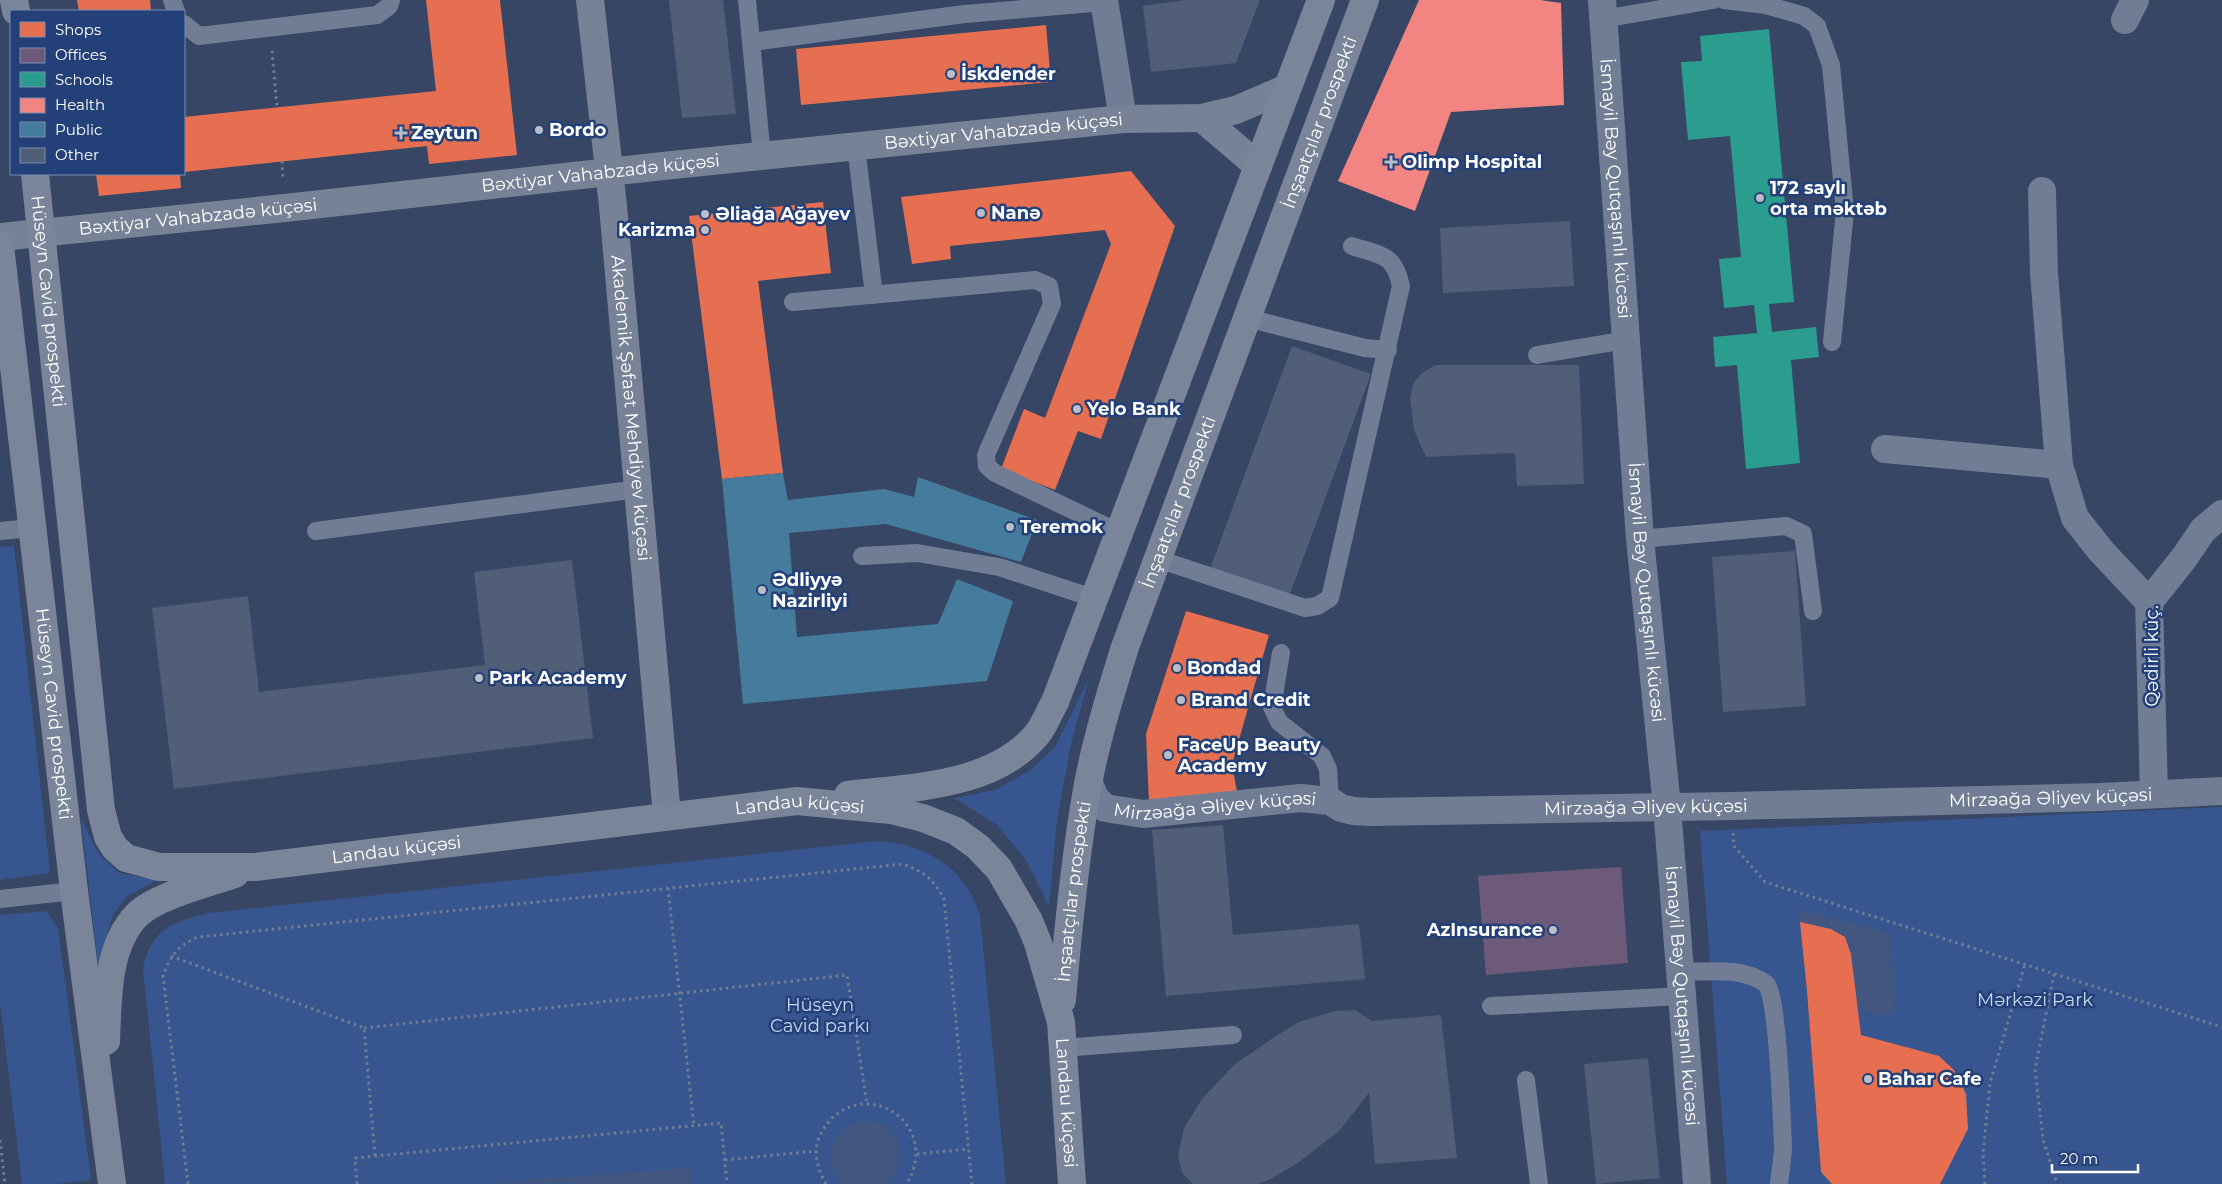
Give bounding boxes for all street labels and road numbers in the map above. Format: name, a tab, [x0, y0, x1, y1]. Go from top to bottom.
street label: İnşaatçılar prospekti	[1278, 33, 1362, 212]
street label: İsmayil Bəy Qutqaşınlı kücəsi	[1595, 58, 1635, 319]
street label: Bəxtiyar Vahabzadə küçəsi	[883, 108, 1124, 154]
street label: Bəxtiyar Vahabzadə küçəsi	[480, 149, 721, 197]
street label: Bəxtiyar Vahabzadə küçəsi	[78, 193, 318, 240]
street label: Hüseyn Cavid prospekti	[26, 194, 70, 408]
street label: Akademik Şəfaət Mehdiyev küçəsi	[606, 254, 655, 562]
street label: İnşaatçılar prospekti	[1137, 413, 1221, 592]
street label: İsmayil Bəy Qutqaşınlı kücəsi	[1624, 462, 1669, 723]
street label: Qədirli küç.	[2141, 605, 2163, 707]
street label: Hüseyn Cavid prospekti	[31, 607, 77, 821]
street label: Mirzəağa Əliyev küçəsi	[1949, 783, 2153, 812]
street label: Mirzəağa Əliyev küçəsi	[1112, 787, 1317, 825]
street label: Landau küçəsi	[734, 789, 865, 819]
street label: Mirzəağa Əliyev küçəsi	[1544, 795, 1748, 820]
street label: İnşaatçılar prospekti	[1053, 799, 1096, 983]
street label: Landau küçəsi	[331, 831, 463, 869]
street label: İsmayil Bəy Qutqaşınlı kücəsi	[1661, 865, 1703, 1127]
street label: Landau küçəsi	[1051, 1037, 1082, 1169]

